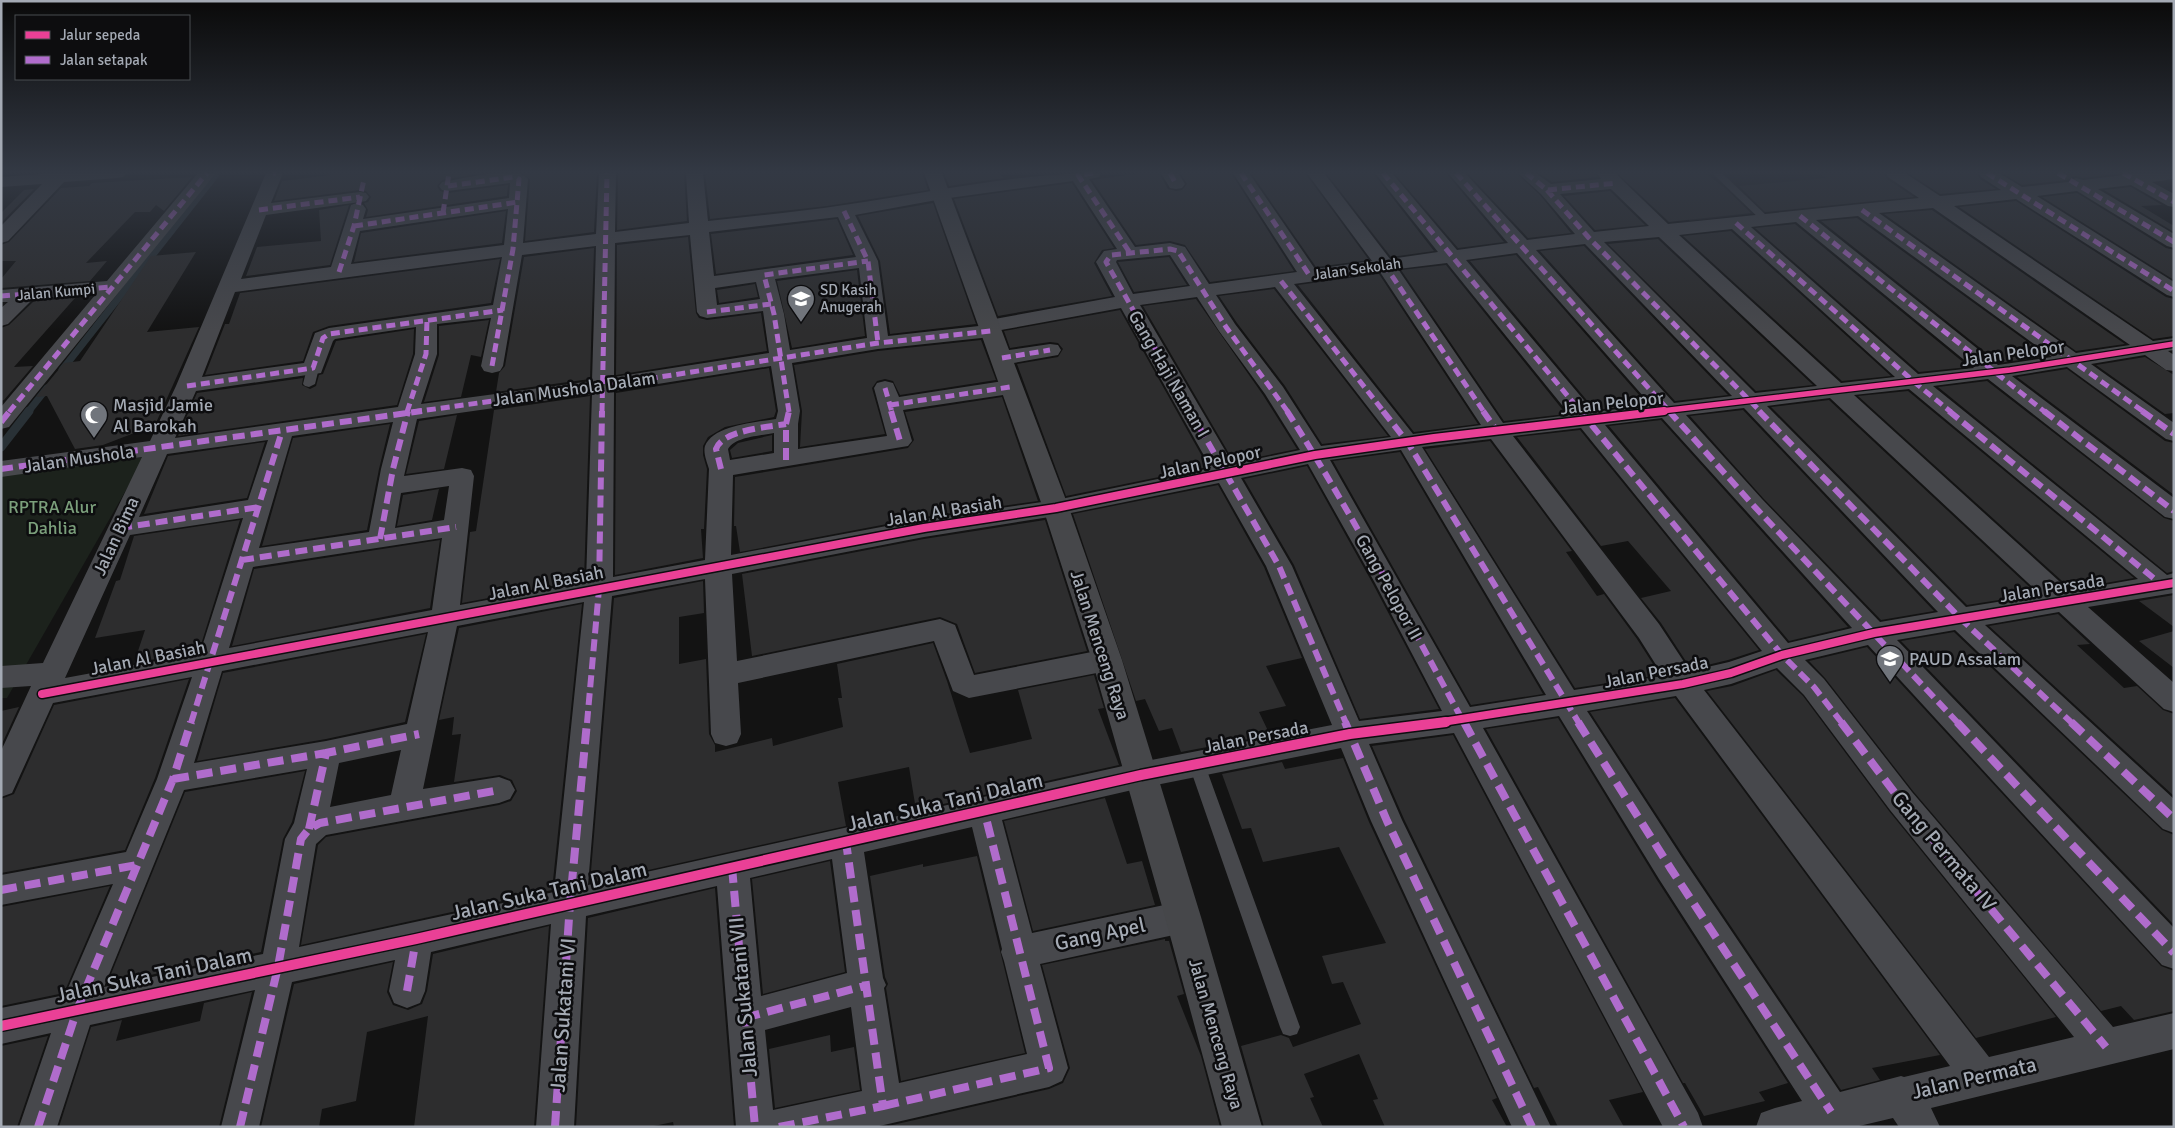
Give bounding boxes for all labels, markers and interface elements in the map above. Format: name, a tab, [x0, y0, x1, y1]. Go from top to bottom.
legend	[15, 15, 190, 80]
text: Jalur sepeda	[60, 26, 140, 44]
text: Jalan setapak	[60, 51, 148, 69]
street label: Jalan Sekolah	[1312, 254, 1402, 284]
street label: Jalan Kumpi	[16, 280, 96, 304]
place label: SD Kasih Anugerah	[820, 281, 882, 316]
school or university icon: SD Kasih Anugerah	[786, 284, 816, 323]
street label: Gang Haji Naman I	[1124, 307, 1214, 441]
street label: Jalan Pelopor	[1960, 335, 2066, 371]
street label: Jalan Mushola Dalam	[491, 367, 657, 411]
street label: Jalan Pelopor	[1559, 387, 1665, 419]
place label: Masjid Jamie Al Barokah	[113, 394, 213, 437]
mosque icon: Masjid Jamie Al Barokah	[79, 400, 109, 439]
street label: Jalan Mushola	[23, 440, 135, 478]
street label: Jalan Pelopor	[1157, 440, 1263, 484]
street label: Jalan Al Basiah	[885, 491, 1003, 531]
street label: Jalan Bima	[88, 493, 144, 579]
park label: RPTRA Alur Dahlia	[8, 496, 96, 539]
street label: Gang Pelopor II	[1351, 530, 1427, 644]
street label: Jalan Al Basiah	[487, 561, 605, 605]
street label: Jalan Menceng Raya	[1065, 567, 1135, 723]
street label: Jalan Persada	[1998, 569, 2106, 607]
street label: Jalan Al Basiah	[89, 636, 207, 680]
school or university icon: PAUD Assalam	[1875, 644, 1905, 683]
place label: PAUD Assalam	[1909, 648, 2021, 670]
street label: Jalan Persada	[1602, 651, 1710, 693]
street label: Jalan Persada	[1202, 716, 1310, 758]
street label: Jalan Suka Tani Dalam	[845, 767, 1045, 837]
street label: Gang Permata IV	[1886, 786, 2002, 916]
street label: Jalan Suka Tani Dalam	[449, 856, 649, 926]
street label: Gang Apel	[1052, 912, 1148, 956]
street label: Jalan Sukatani VII	[723, 916, 763, 1078]
street label: Jalan Sukatani VI	[545, 937, 581, 1093]
street label: Jalan Suka Tani Dalam	[53, 941, 255, 1009]
street label: Jalan Menceng Raya	[1184, 956, 1248, 1112]
street label: Jalan Permata	[1909, 1051, 2039, 1105]

